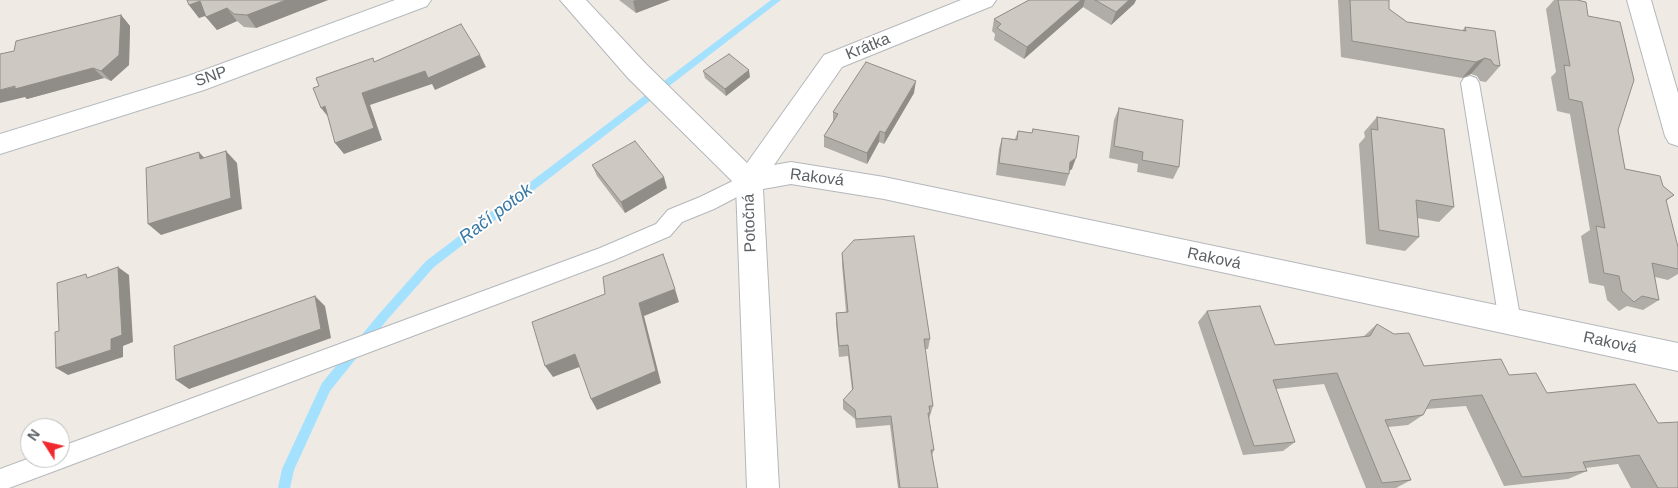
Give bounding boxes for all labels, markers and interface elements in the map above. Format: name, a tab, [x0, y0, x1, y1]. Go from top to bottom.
street label: Krátka	[843, 29, 893, 65]
street label: SNP	[192, 63, 230, 91]
street label: Raková	[789, 165, 845, 191]
water label: Račí potok	[455, 179, 537, 249]
street label: Potočná	[739, 193, 761, 253]
street label: Raková	[1185, 244, 1243, 274]
street label: Raková	[1581, 328, 1639, 358]
north arrow	[20, 418, 70, 468]
text: N	[24, 426, 43, 444]

